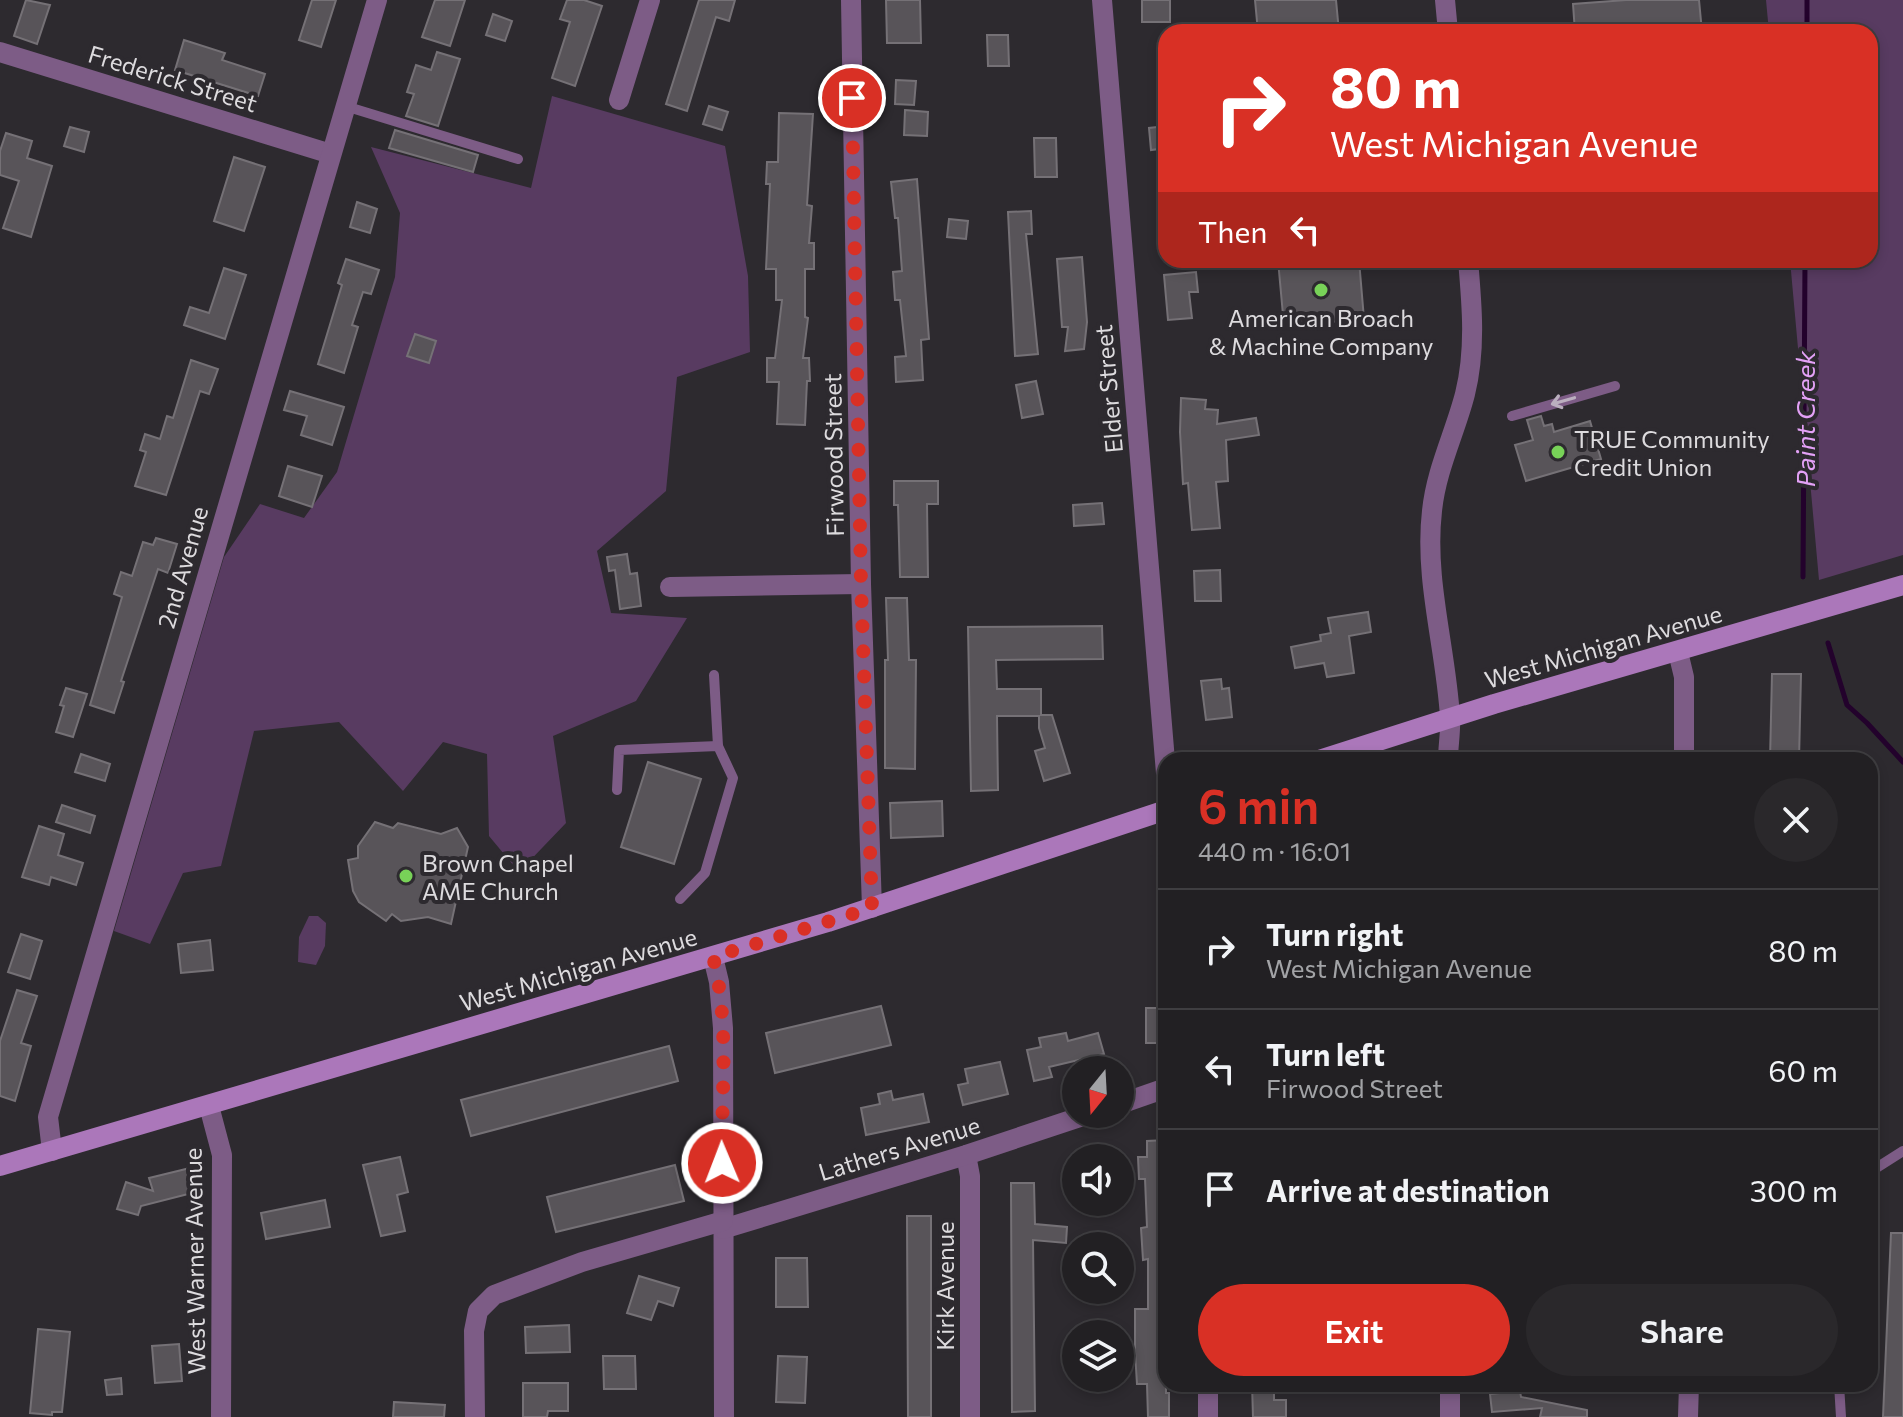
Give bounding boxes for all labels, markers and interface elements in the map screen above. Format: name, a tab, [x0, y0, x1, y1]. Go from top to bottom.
street label: Frederick Street	[85, 39, 261, 117]
text: 80 m	[1330, 51, 1461, 120]
icon: right	[1198, 56, 1302, 160]
pin	[818, 64, 886, 132]
icon: arrive	[830, 76, 874, 120]
text: West Michigan Avenue	[1330, 120, 1698, 164]
icon: left	[1283, 208, 1327, 252]
text: Then	[1198, 212, 1267, 249]
marker: American Broach & Machine Company	[1312, 281, 1330, 299]
place label: American Broach & Machine Company	[1209, 303, 1433, 360]
street label: Elder Street	[1088, 323, 1128, 454]
water label: Paint Creek	[1789, 350, 1820, 487]
street label: Firwood Street	[817, 373, 849, 537]
one-way arrow	[1551, 394, 1577, 409]
place label: TRUE Community Credit Union	[1574, 424, 1770, 481]
marker: TRUE Community Credit Union	[1549, 443, 1567, 461]
street label: 2nd Avenue	[151, 503, 213, 631]
street label: West Michigan Avenue	[1481, 598, 1725, 694]
text: 6 min	[1198, 775, 1319, 834]
button: close	[1754, 778, 1838, 862]
text: 440 m · 16:01	[1198, 835, 1351, 866]
place label: Brown Chapel AME Church	[422, 848, 574, 905]
marker: Brown Chapel AME Church	[397, 867, 415, 885]
text: Turn right	[1266, 915, 1403, 952]
street label: West Michigan Avenue	[456, 921, 700, 1017]
icon: right	[1198, 927, 1242, 971]
text: 80 m	[1768, 931, 1838, 968]
text: West Michigan Avenue	[1266, 952, 1532, 983]
text: Turn left	[1266, 1035, 1385, 1072]
icon: left	[1198, 1047, 1242, 1091]
text: 60 m	[1768, 1051, 1838, 1088]
north arrow	[1062, 1056, 1134, 1128]
map controls	[1062, 1056, 1134, 1392]
text: Firwood Street	[1266, 1072, 1443, 1103]
street label: Lathers Avenue	[815, 1110, 983, 1186]
position arrow	[680, 1121, 764, 1205]
button: sound	[1062, 1144, 1134, 1216]
street label: West Warner Avenue	[178, 1147, 210, 1375]
icon: arrive	[1198, 1167, 1242, 1211]
text: Arrive at destination	[1266, 1171, 1550, 1208]
text: 300 m	[1750, 1171, 1838, 1208]
street label: Kirk Avenue	[930, 1221, 959, 1351]
button: search	[1062, 1232, 1134, 1304]
button: Exit	[1198, 1284, 1510, 1376]
button: Share	[1526, 1284, 1838, 1376]
button: layers	[1062, 1320, 1134, 1392]

